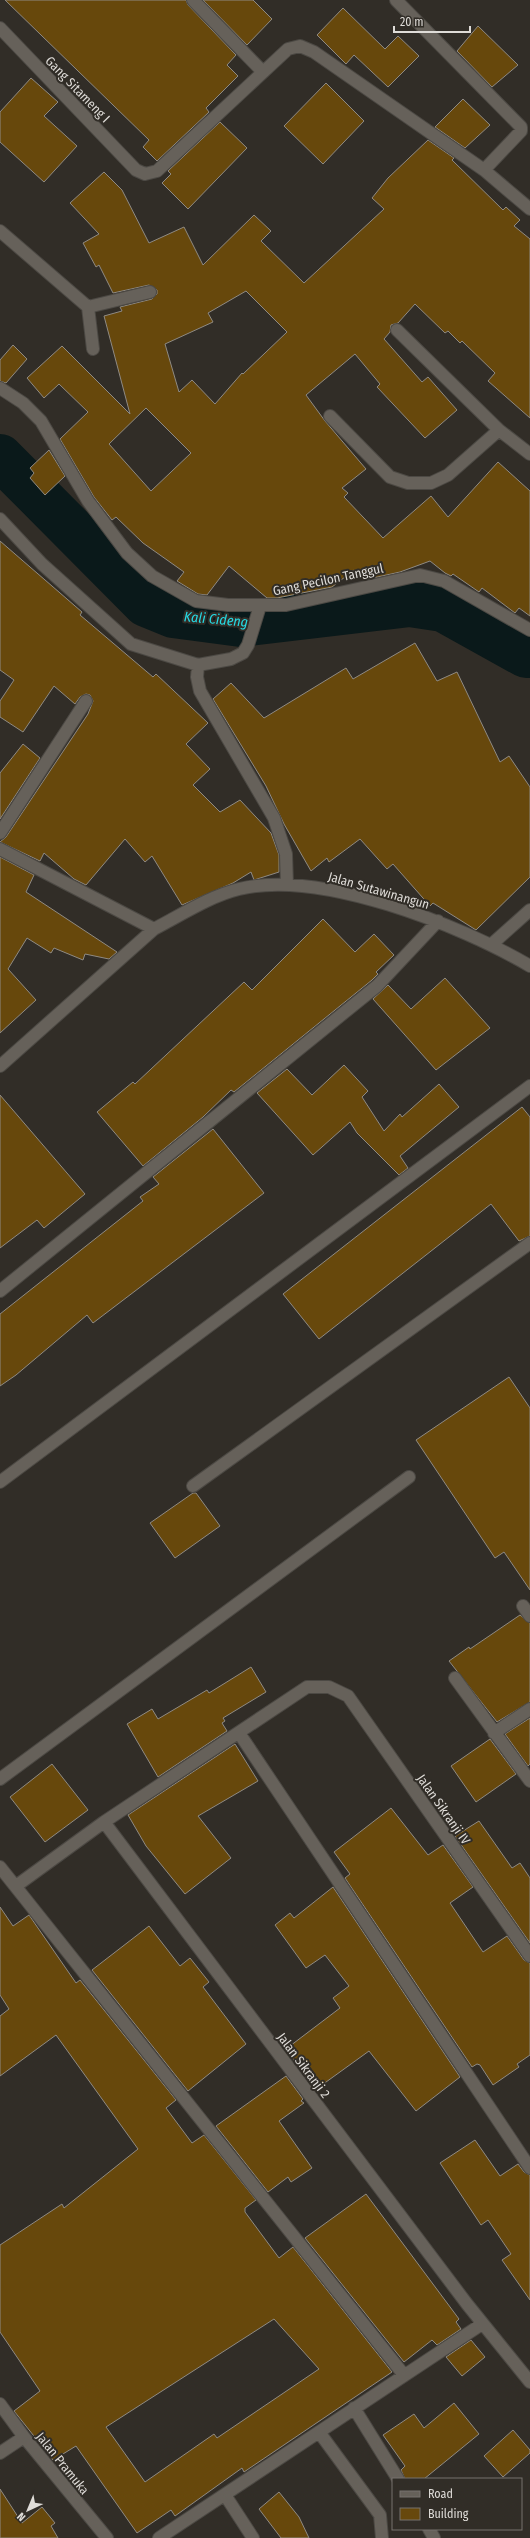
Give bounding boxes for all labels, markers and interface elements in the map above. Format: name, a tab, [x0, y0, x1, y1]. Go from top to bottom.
scale bar	[394, 8, 470, 34]
text: 20 m	[400, 15, 424, 29]
street label: Gang Sitameng I	[42, 53, 113, 125]
street label: Gang Pecilon Tanggul	[272, 560, 385, 599]
water label: Kali Cideng	[183, 608, 249, 631]
street label: Jalan Sutawinangun	[327, 869, 431, 912]
street label: Jalan Sikranji IV	[414, 1771, 474, 1848]
street label: Jalan Sikranji 2	[274, 2030, 333, 2101]
street label: Jalan Pramuka	[33, 2429, 92, 2497]
legend	[392, 2478, 522, 2530]
text: Road	[428, 2487, 453, 2501]
north arrow	[8, 2490, 48, 2530]
text: Building	[428, 2507, 469, 2521]
text: N	[15, 2510, 28, 2524]

